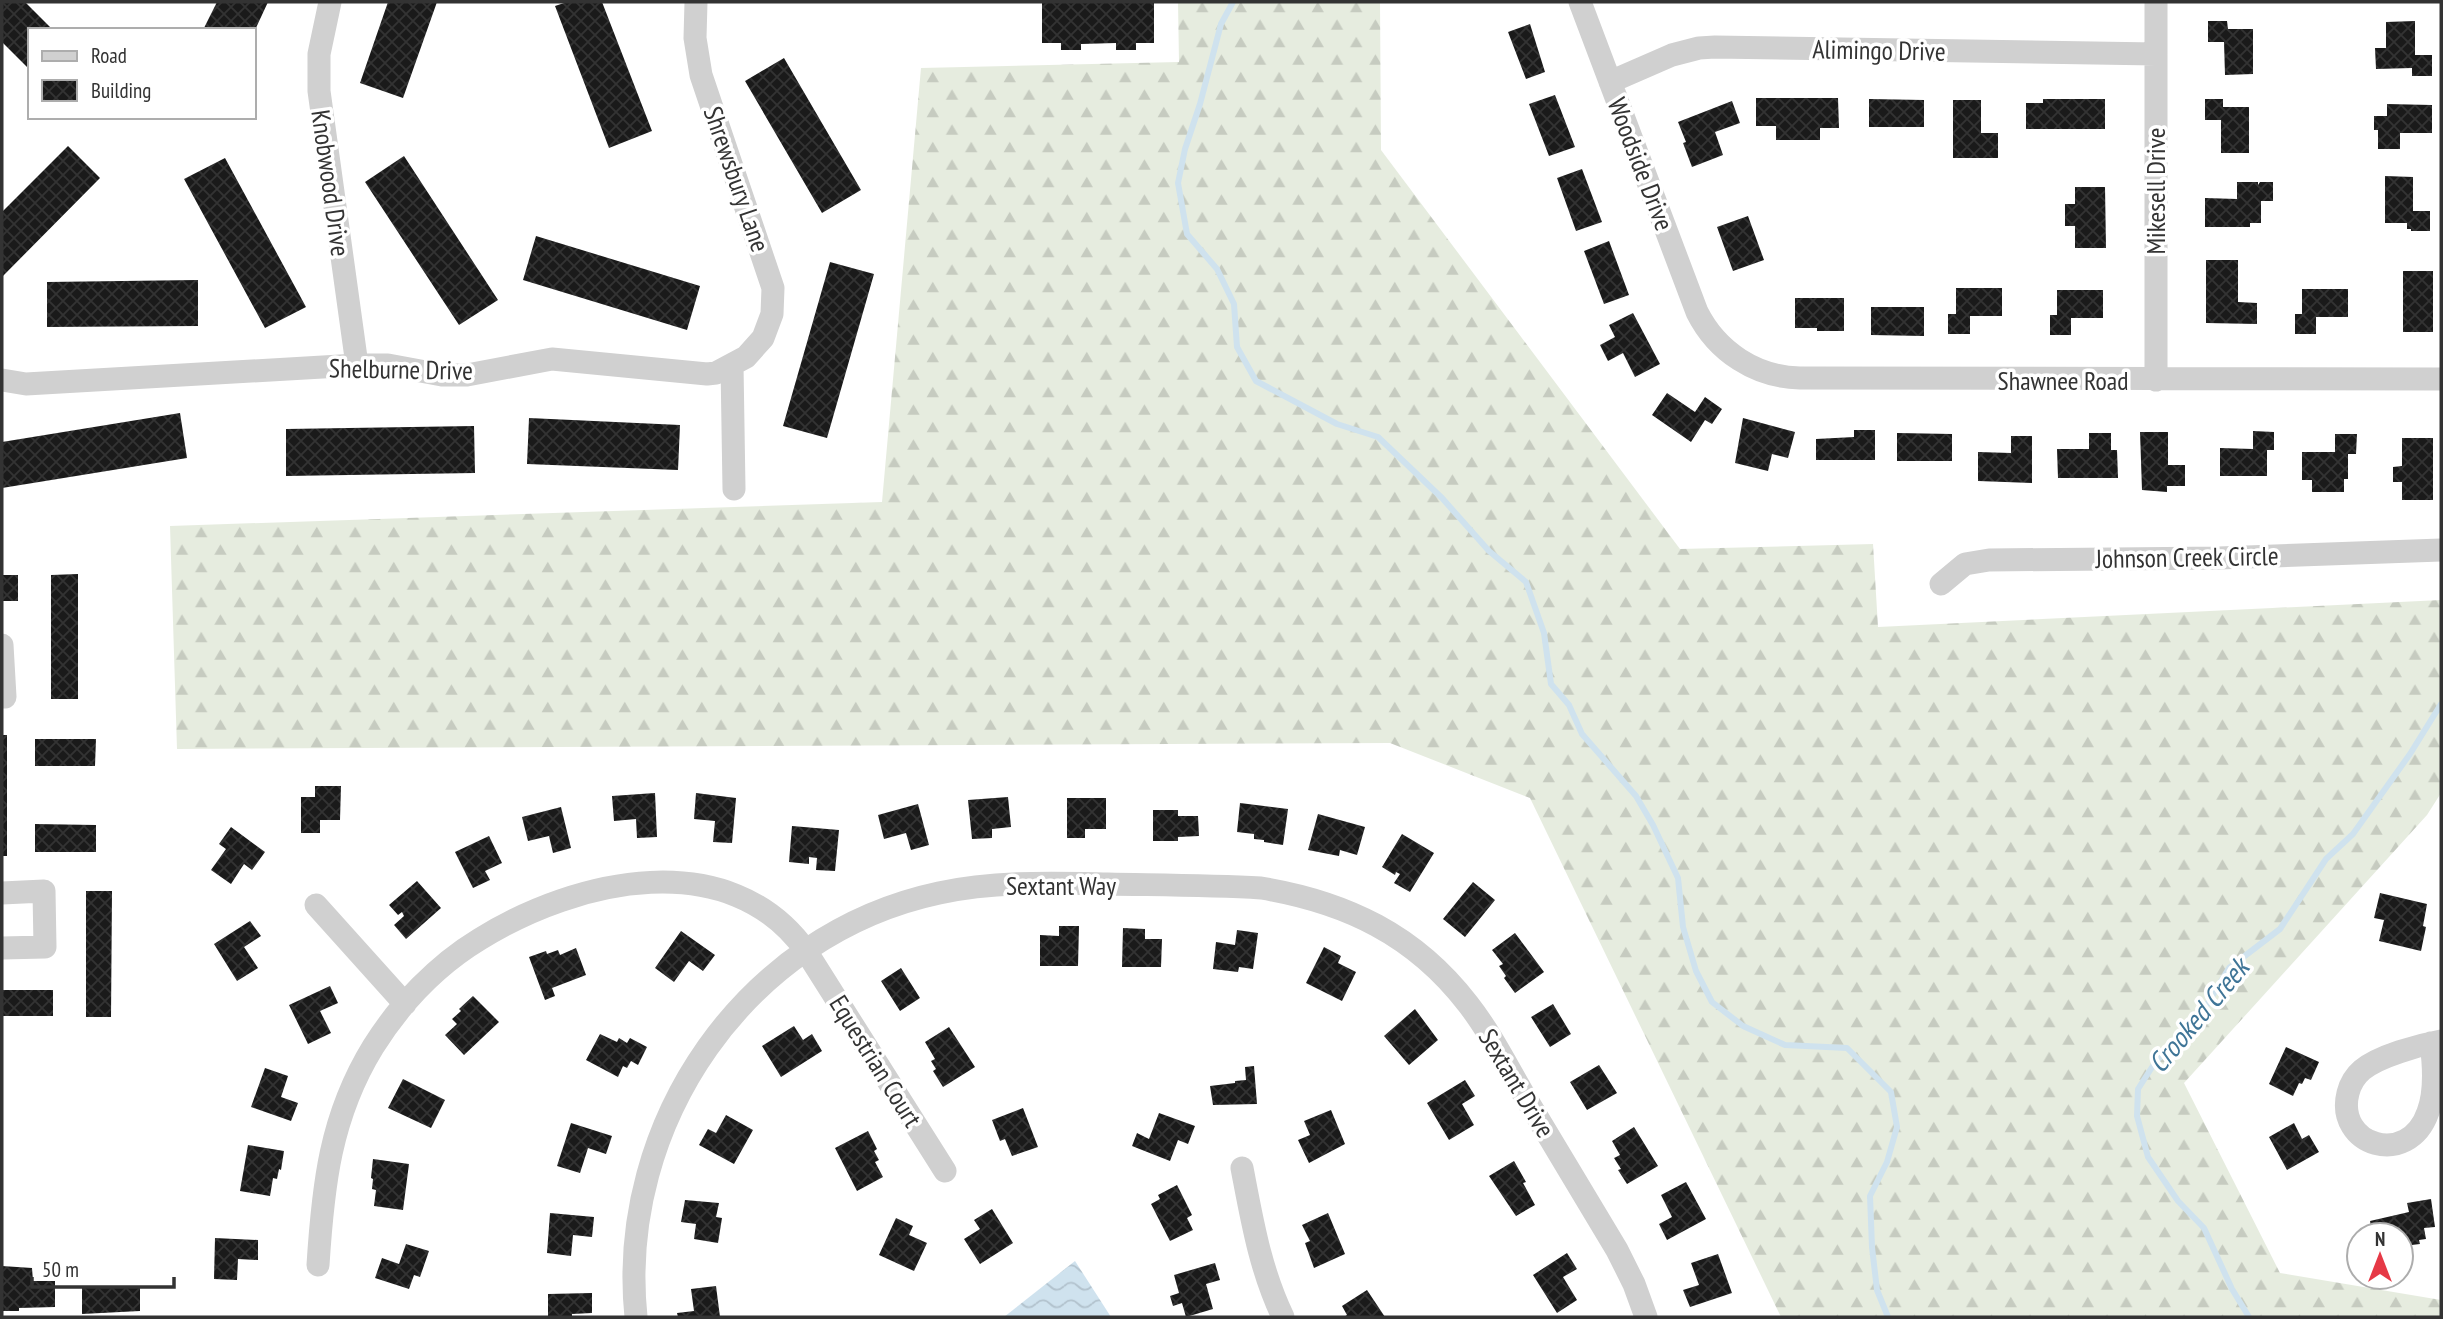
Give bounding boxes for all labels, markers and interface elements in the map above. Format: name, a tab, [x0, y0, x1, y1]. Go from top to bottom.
legend	[28, 28, 256, 119]
street label: Alimingo Drive	[1812, 32, 1946, 68]
text: Road	[91, 42, 127, 69]
text: Building	[91, 77, 151, 104]
street label: Woodside Drive	[1601, 93, 1681, 235]
street label: Shrewsbury Lane	[697, 102, 777, 256]
street label: Knobwood Drive	[304, 108, 358, 258]
street label: Mikesell Drive	[2139, 127, 2172, 255]
street label: Shelburne Drive	[329, 351, 473, 387]
street label: Shawnee Road	[1998, 364, 2128, 397]
street label: Johnson Creek Circle	[2094, 539, 2279, 575]
street label: Sextant Way	[1006, 869, 1116, 902]
water label: Crooked Creek	[2139, 948, 2259, 1080]
street label: Equestrian Court	[823, 989, 929, 1133]
street label: Sextant Drive	[1472, 1023, 1562, 1143]
north arrow	[2345, 1221, 2415, 1291]
text: N	[2375, 1227, 2385, 1251]
scale bar	[32, 1246, 173, 1290]
text: 50 m	[42, 1256, 79, 1283]

